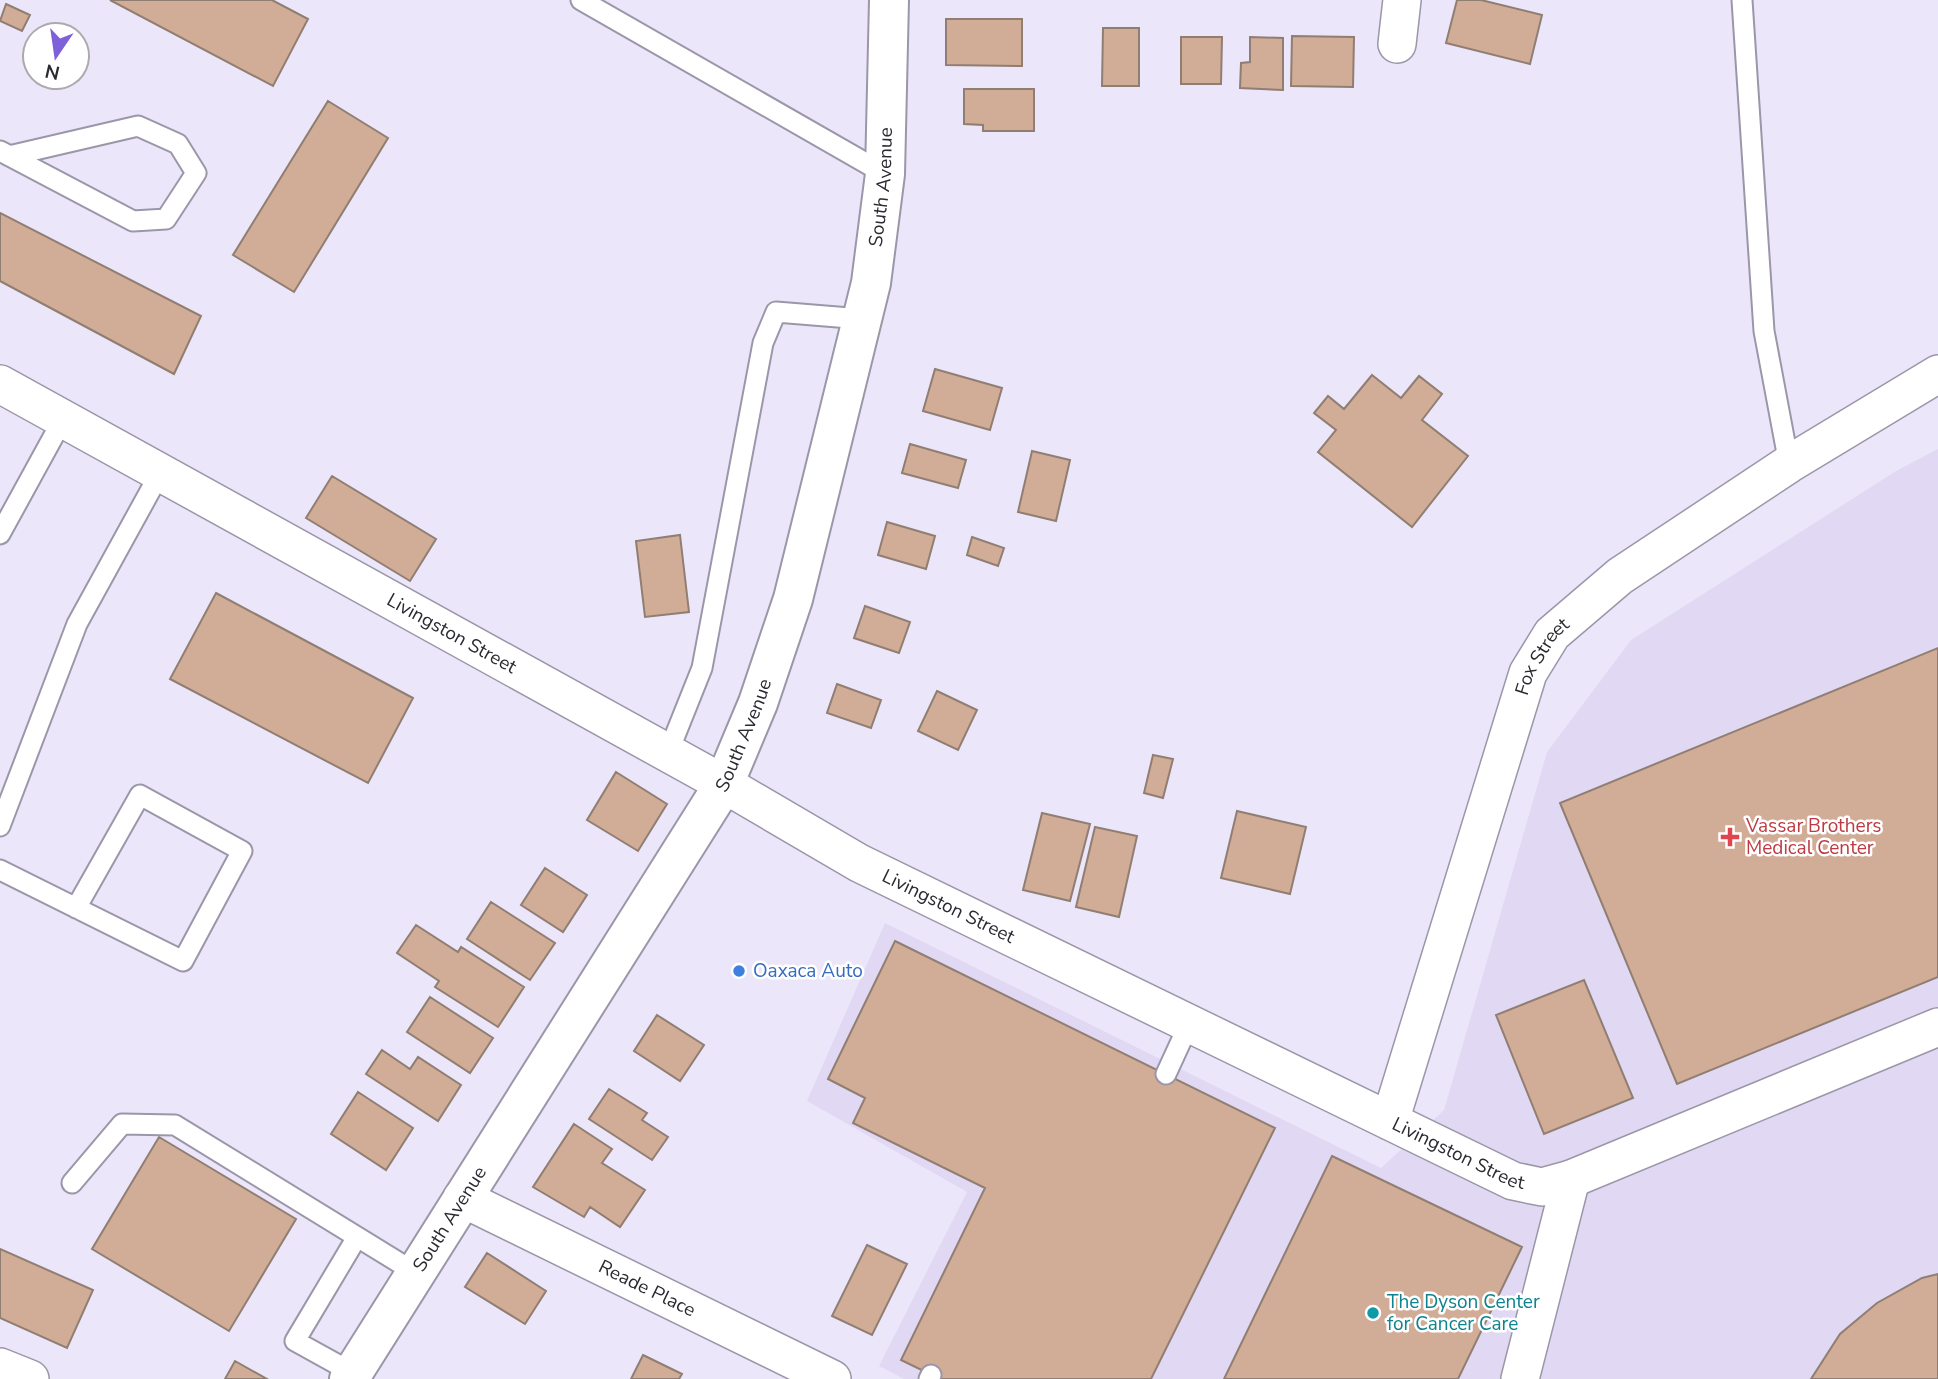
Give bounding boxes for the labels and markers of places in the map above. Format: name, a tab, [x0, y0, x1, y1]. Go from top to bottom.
place label: Vassar Brothers Medical Center	[1745, 813, 1882, 861]
marker: Vassar Brothers Medical Center	[1720, 827, 1740, 847]
place label: Oaxaca Auto	[753, 958, 863, 984]
marker: Oaxaca Auto	[731, 963, 747, 979]
place label: The Dyson Center for Cancer Care	[1387, 1289, 1540, 1337]
marker: The Dyson Center for Cancer Care	[1365, 1305, 1381, 1321]

